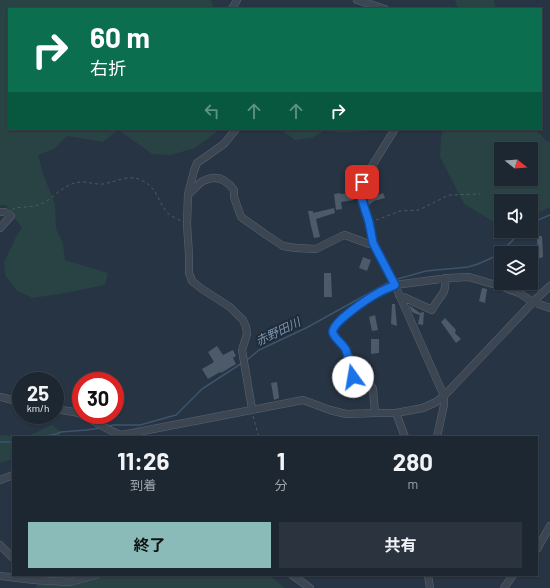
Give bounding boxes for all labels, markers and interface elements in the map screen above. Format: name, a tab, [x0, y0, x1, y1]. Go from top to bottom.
text: 60 m	[90, 20, 150, 54]
icon: right	[24, 24, 76, 76]
text: 右折	[90, 57, 126, 79]
icon: left	[201, 100, 223, 122]
icon: ahead	[243, 100, 265, 122]
icon: ahead	[285, 100, 307, 122]
icon: right	[327, 100, 349, 122]
north arrow	[494, 142, 538, 186]
map controls	[494, 142, 538, 290]
pin	[345, 165, 379, 199]
icon: arrive	[351, 171, 373, 193]
button: sound	[494, 194, 538, 238]
button: layers	[494, 246, 538, 290]
water label: 赤野田川	[253, 313, 304, 348]
position arrow	[332, 356, 374, 398]
speed limit sign: 30	[72, 372, 124, 424]
text: 25	[27, 381, 49, 405]
text: km/h	[27, 402, 49, 414]
text: 11:26	[117, 446, 169, 475]
text: 1	[277, 446, 285, 475]
text: 280	[393, 447, 433, 476]
text: m	[407, 476, 418, 492]
text: 到着	[130, 477, 156, 493]
text: 分	[275, 477, 288, 493]
button: 終了	[28, 522, 271, 568]
button: 共有	[279, 522, 522, 568]

